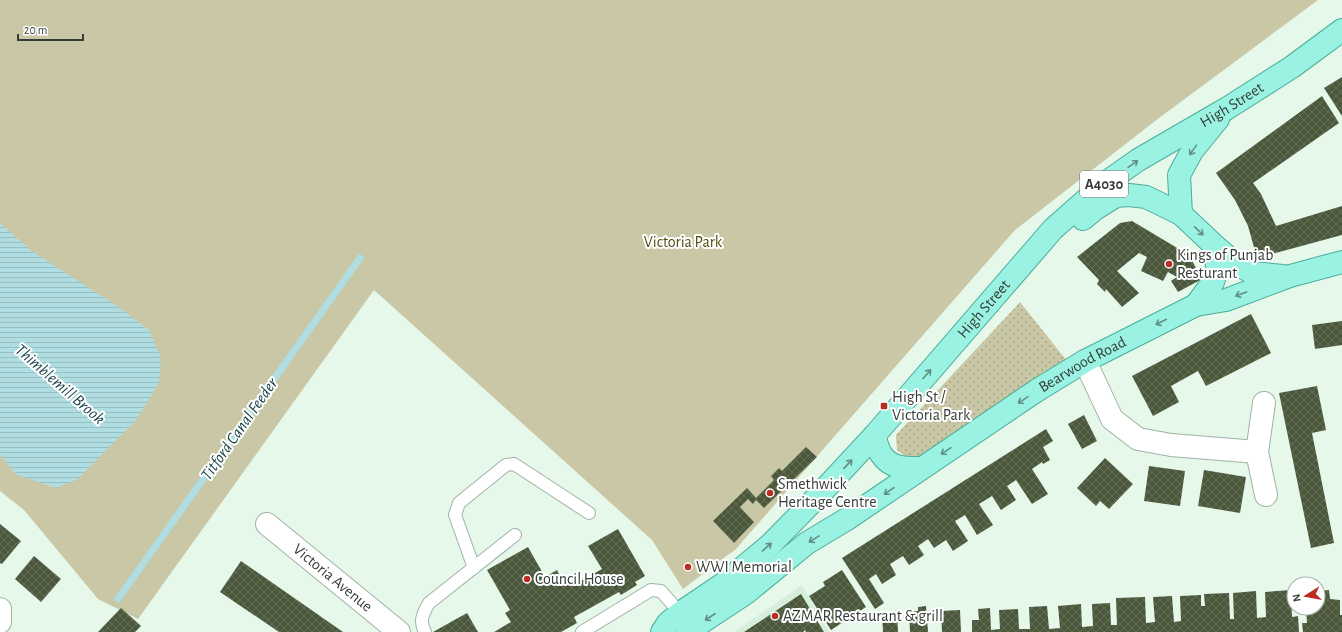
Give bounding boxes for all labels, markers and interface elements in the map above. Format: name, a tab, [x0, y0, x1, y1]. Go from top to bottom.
scale bar	[18, 16, 83, 42]
text: 20 m	[24, 24, 47, 36]
street label: High Street	[1197, 79, 1266, 130]
one-way arrow	[1189, 145, 1197, 156]
one-way arrow	[1127, 160, 1138, 168]
road number: A4030	[1080, 171, 1128, 197]
one-way arrow	[1194, 226, 1204, 235]
park label: Victoria Park	[644, 234, 723, 250]
place label: Kings of Punjab Resturant	[1177, 247, 1273, 281]
marker: Kings of Punjab Resturant	[1164, 259, 1174, 269]
street label: High Street	[954, 277, 1013, 341]
one-way arrow	[1235, 291, 1247, 299]
one-way arrow	[1155, 319, 1167, 327]
street label: Bearwood Road	[1036, 334, 1129, 395]
water label: Thimblemill Brook	[12, 341, 108, 427]
one-way arrow	[923, 369, 932, 380]
water label: Titford Canal Feeder	[197, 374, 281, 483]
place label: High St / Victoria Park	[892, 389, 971, 423]
one-way arrow	[1017, 396, 1029, 404]
marker: High St / Victoria Park	[879, 401, 889, 411]
one-way arrow	[941, 447, 952, 455]
one-way arrow	[843, 459, 853, 469]
place label: Smethwick Heritage Centre	[778, 476, 877, 510]
one-way arrow	[883, 487, 894, 495]
marker: Smethwick Heritage Centre	[765, 488, 775, 498]
one-way arrow	[808, 536, 820, 544]
street label: Victoria Avenue	[290, 541, 376, 615]
one-way arrow	[762, 543, 772, 552]
place label: WWI Memorial	[696, 559, 792, 575]
marker: WWI Memorial	[683, 562, 693, 572]
place label: Council House	[535, 571, 624, 587]
marker: Council House	[522, 574, 532, 584]
north arrow	[1286, 576, 1326, 616]
text: N	[1291, 593, 1303, 603]
place label: AZMAR Restaurant & grill	[783, 608, 943, 624]
marker: AZMAR Restaurant & grill	[770, 611, 780, 621]
one-way arrow	[704, 614, 716, 622]

